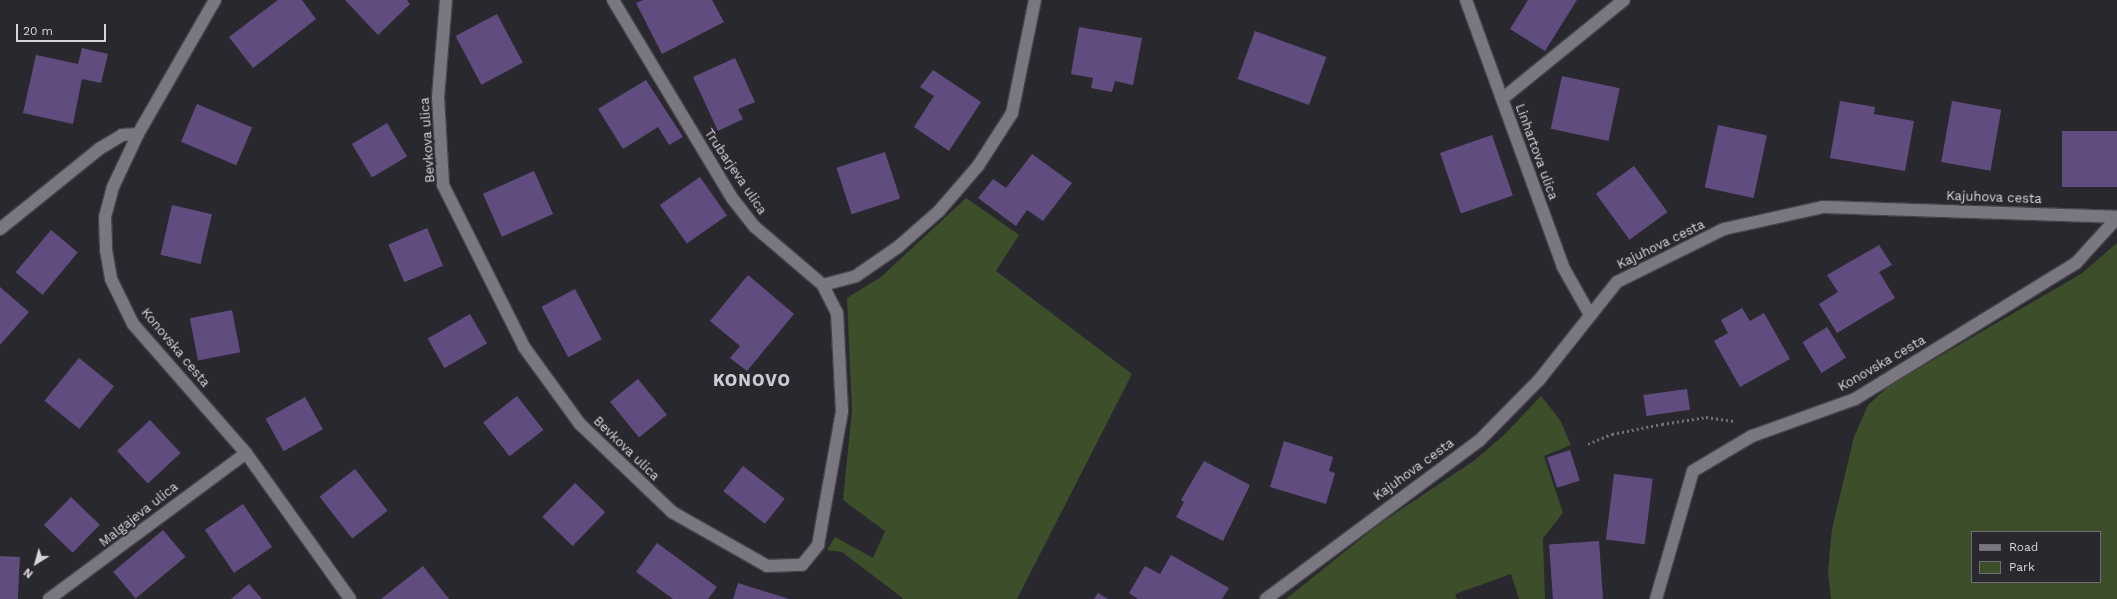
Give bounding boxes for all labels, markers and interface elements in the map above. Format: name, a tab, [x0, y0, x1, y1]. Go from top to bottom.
scale bar	[18, 16, 108, 42]
text: 20 m	[23, 24, 53, 38]
street label: Bevkova ulica	[417, 97, 439, 183]
street label: Linhartova ulica	[1511, 102, 1561, 202]
street label: Trubarjeva ulica	[700, 126, 770, 218]
street label: Kajuhova cesta	[1946, 189, 2042, 207]
street label: Kajuhova cesta	[1615, 217, 1707, 273]
street label: Konovska cesta	[137, 305, 213, 391]
street label: Konovska cesta	[1835, 333, 1929, 395]
district label: KONOVO	[713, 371, 791, 391]
street label: Bevkova ulica	[590, 414, 662, 484]
street label: Kajuhova cesta	[1371, 436, 1457, 504]
street label: Malgajeva ulica	[96, 479, 182, 551]
legend	[1971, 531, 2101, 583]
text: Road	[2009, 540, 2038, 554]
north arrow	[16, 543, 56, 583]
text: Park	[2009, 560, 2035, 574]
text: N	[21, 565, 36, 581]

